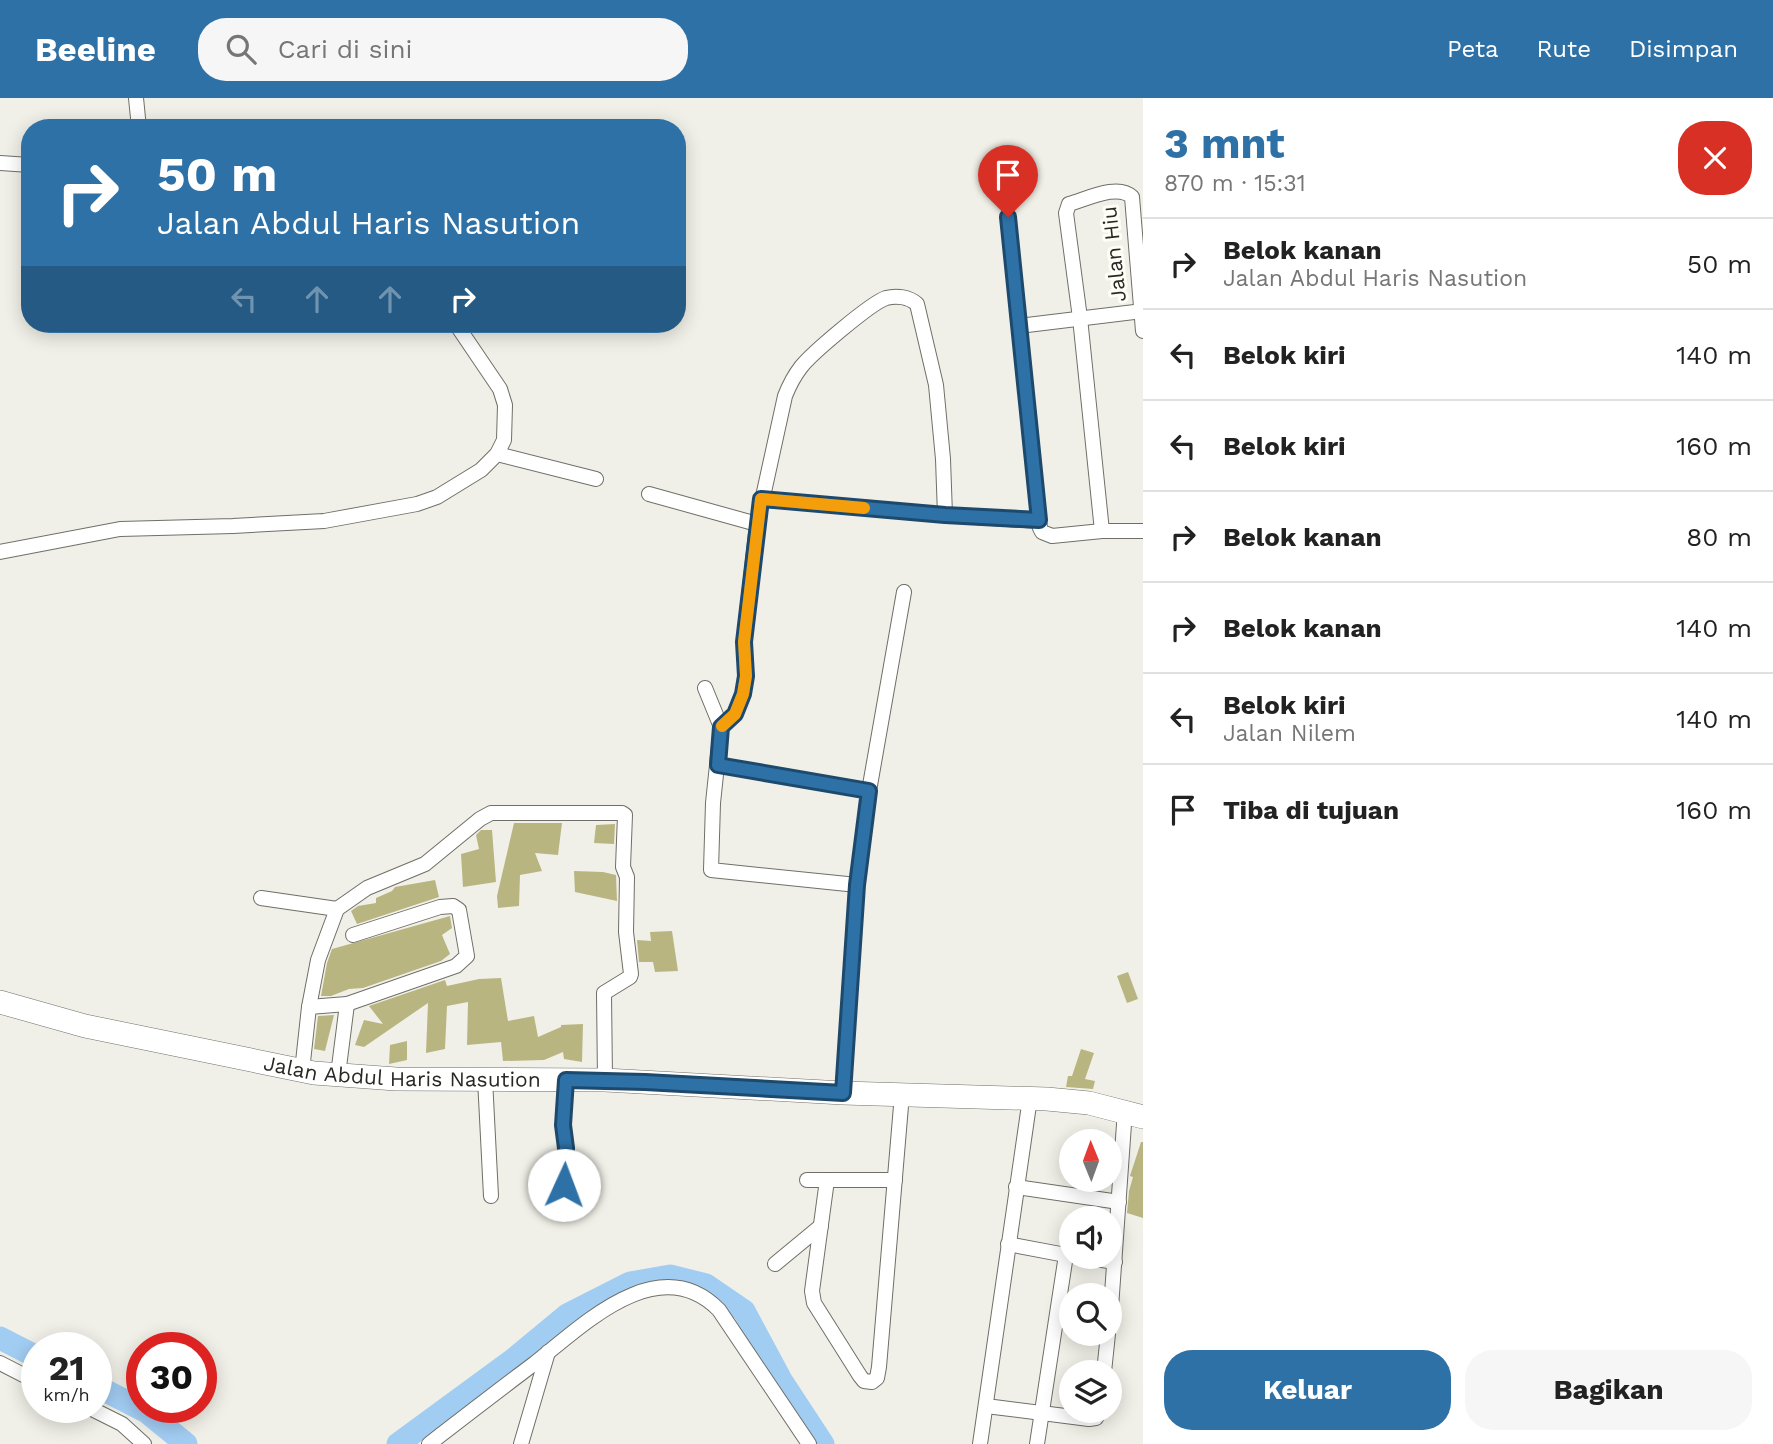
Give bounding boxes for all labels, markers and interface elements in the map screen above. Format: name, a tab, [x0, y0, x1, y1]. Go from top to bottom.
search box	[198, 18, 688, 81]
text: Beeline	[35, 30, 156, 69]
icon: search	[222, 30, 260, 68]
text: Cari di sini	[278, 34, 412, 64]
text: Peta	[1447, 35, 1499, 63]
text: Rute	[1537, 35, 1591, 63]
text: Disimpan	[1629, 35, 1738, 63]
text: 3 mnt	[1164, 119, 1285, 168]
button: close	[1678, 121, 1752, 195]
text: 50 m	[157, 145, 277, 203]
pin	[978, 145, 1038, 217]
icon: right	[42, 147, 133, 238]
icon: arrive	[989, 156, 1027, 194]
text: 870 m · 15:31	[1164, 170, 1306, 197]
text: Jalan Abdul Haris Nasution	[157, 204, 580, 242]
street label: Jalan Hiu	[1096, 205, 1131, 303]
text: Belok kanan	[1223, 235, 1382, 265]
icon: right	[1164, 245, 1202, 283]
text: 50 m	[1687, 249, 1752, 279]
text: Jalan Abdul Haris Nasution	[1223, 265, 1527, 292]
icon: left	[225, 280, 263, 318]
icon: ahead	[298, 280, 336, 318]
icon: ahead	[371, 280, 409, 318]
icon: right	[444, 280, 482, 318]
icon: left	[1164, 336, 1202, 374]
text: Belok kiri	[1223, 340, 1346, 370]
text: 140 m	[1676, 340, 1752, 370]
icon: left	[1164, 427, 1202, 465]
text: Belok kiri	[1223, 431, 1346, 461]
text: 160 m	[1676, 431, 1752, 461]
icon: right	[1164, 518, 1202, 556]
text: Belok kanan	[1223, 522, 1382, 552]
text: 80 m	[1686, 522, 1752, 552]
icon: right	[1164, 609, 1202, 647]
text: Belok kanan	[1223, 613, 1382, 643]
text: 140 m	[1676, 613, 1752, 643]
text: Belok kiri	[1223, 690, 1346, 720]
icon: left	[1164, 700, 1202, 738]
text: 140 m	[1676, 704, 1752, 734]
text: Jalan Nilem	[1223, 720, 1356, 747]
icon: arrive	[1164, 791, 1202, 829]
text: Tiba di tujuan	[1223, 795, 1399, 825]
text: 160 m	[1676, 795, 1752, 825]
street label: Jalan Abdul Haris Nasution	[262, 1050, 541, 1092]
north arrow	[1059, 1129, 1122, 1192]
map controls	[1059, 1129, 1122, 1423]
position arrow	[527, 1148, 601, 1222]
button: sound	[1059, 1206, 1122, 1269]
button: search	[1059, 1283, 1122, 1346]
speed limit sign: 30	[126, 1332, 217, 1423]
text: 21	[49, 1347, 84, 1389]
button: Keluar	[1164, 1350, 1451, 1430]
button: Bagikan	[1465, 1350, 1752, 1430]
button: layers	[1059, 1360, 1122, 1423]
text: km/h	[43, 1384, 90, 1405]

